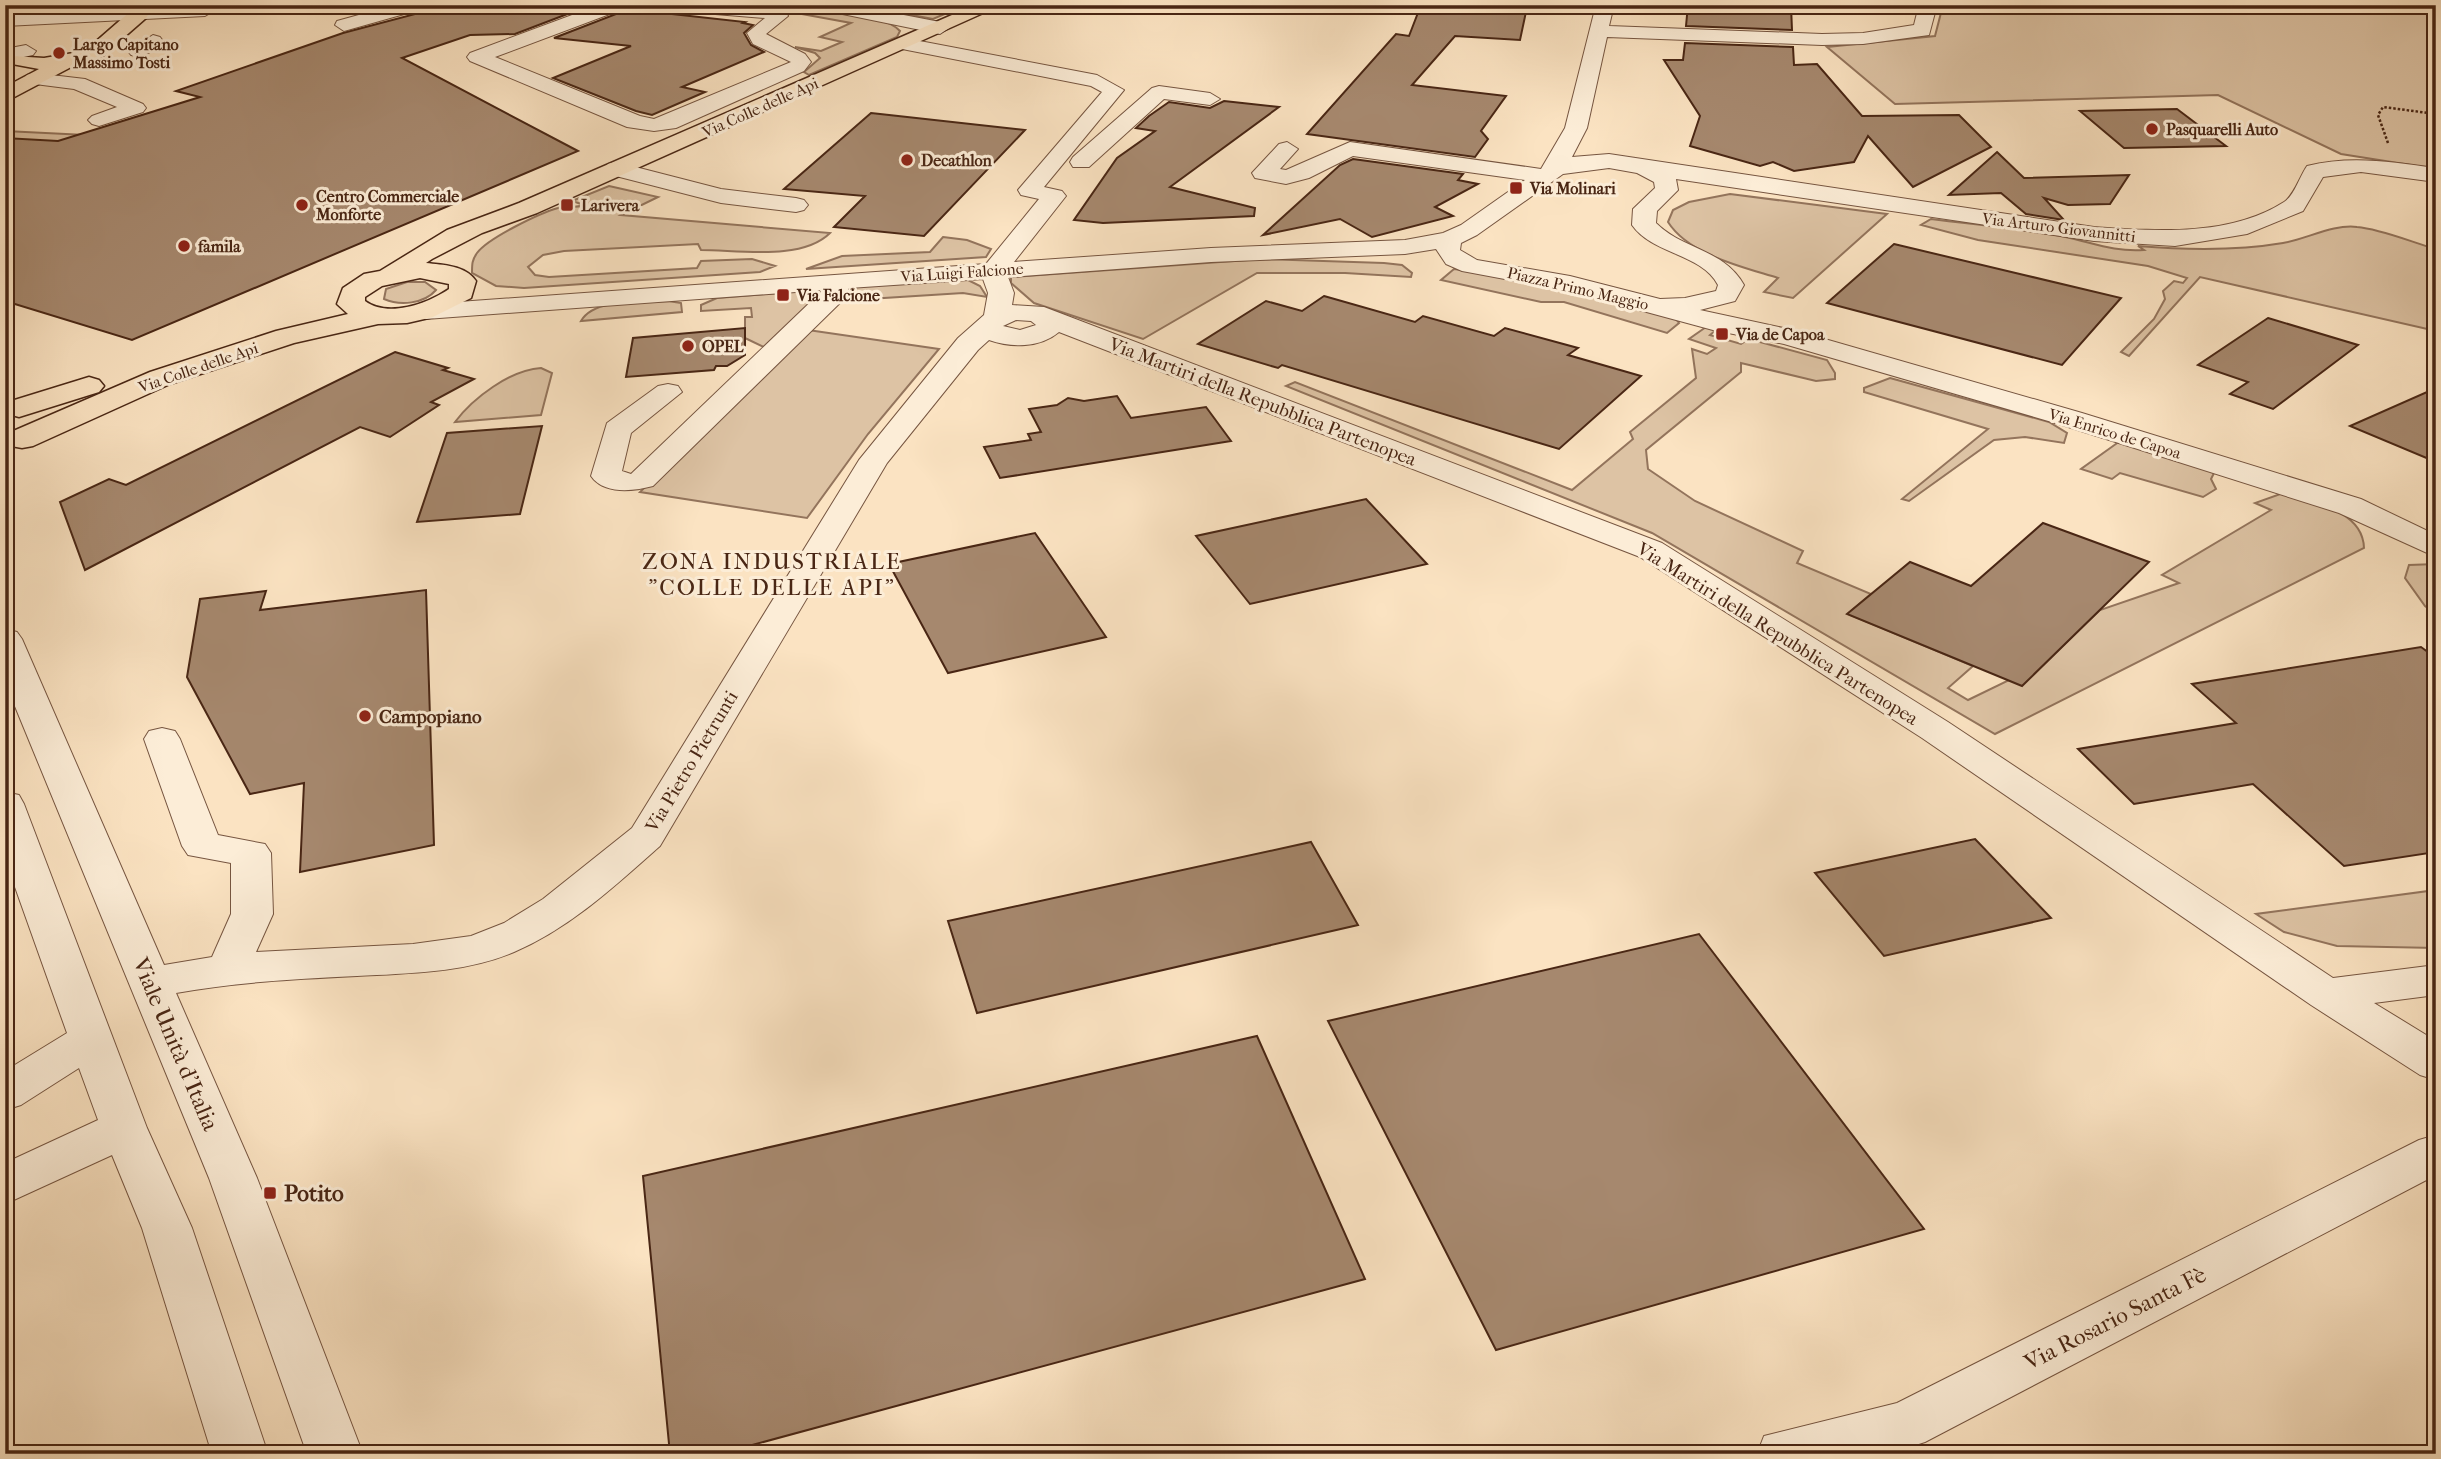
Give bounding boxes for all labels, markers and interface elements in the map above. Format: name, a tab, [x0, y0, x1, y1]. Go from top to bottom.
place label: Largo Capitano Massimo Tosti	[72, 35, 179, 72]
marker: Largo Capitano Massimo Tosti	[51, 45, 67, 61]
street label: Via Colle delle Api	[698, 73, 821, 142]
place label: Pasquarelli Auto	[2166, 120, 2278, 140]
marker: Pasquarelli Auto	[2144, 121, 2160, 137]
place label: Decathlon	[921, 151, 993, 170]
marker: Decathlon	[899, 152, 915, 168]
place label: Via Molinari	[1529, 179, 1616, 198]
marker: Via Molinari	[1508, 180, 1524, 196]
place label: Centro Commerciale Monforte	[315, 187, 459, 224]
place label: Larivera	[581, 196, 640, 215]
marker: Centro Commerciale Monforte	[294, 197, 310, 213]
marker: Larivera	[559, 197, 575, 213]
street label: Via Arturo Giovannitti	[1980, 209, 2137, 246]
place label: famila	[197, 237, 241, 256]
marker: famila	[176, 238, 192, 254]
street label: Via Luigi Falcione	[899, 259, 1024, 286]
street label: Piazza Primo Maggio	[1505, 263, 1650, 314]
place label: Via Falcione	[796, 286, 880, 305]
marker: Via Falcione	[775, 287, 791, 303]
place label: Via de Capoa	[1735, 325, 1825, 345]
marker: Via de Capoa	[1714, 326, 1730, 342]
street label: Via Martiri della Repubblica Partenopea	[1105, 333, 1420, 471]
place label: OPEL	[702, 337, 744, 356]
street label: Via Colle delle Api	[135, 338, 261, 397]
marker: OPEL	[680, 338, 696, 354]
street label: Via Enrico de Capoa	[2045, 404, 2184, 463]
street label: Via Martiri della Repubblica Partenopea	[1632, 537, 1922, 730]
district label: ZONA INDUSTRIALE "COLLE DELLE API"	[642, 548, 902, 601]
street label: Via Pietro Pietrunti	[640, 687, 743, 837]
place label: Campopiano	[379, 706, 482, 728]
marker: Campopiano	[357, 708, 373, 724]
street label: Viale Unità d'Italia	[127, 953, 224, 1135]
place label: Potito	[284, 1180, 344, 1207]
marker: Potito	[262, 1185, 278, 1201]
street label: Via Rosario Santa Fè	[2019, 1261, 2211, 1376]

